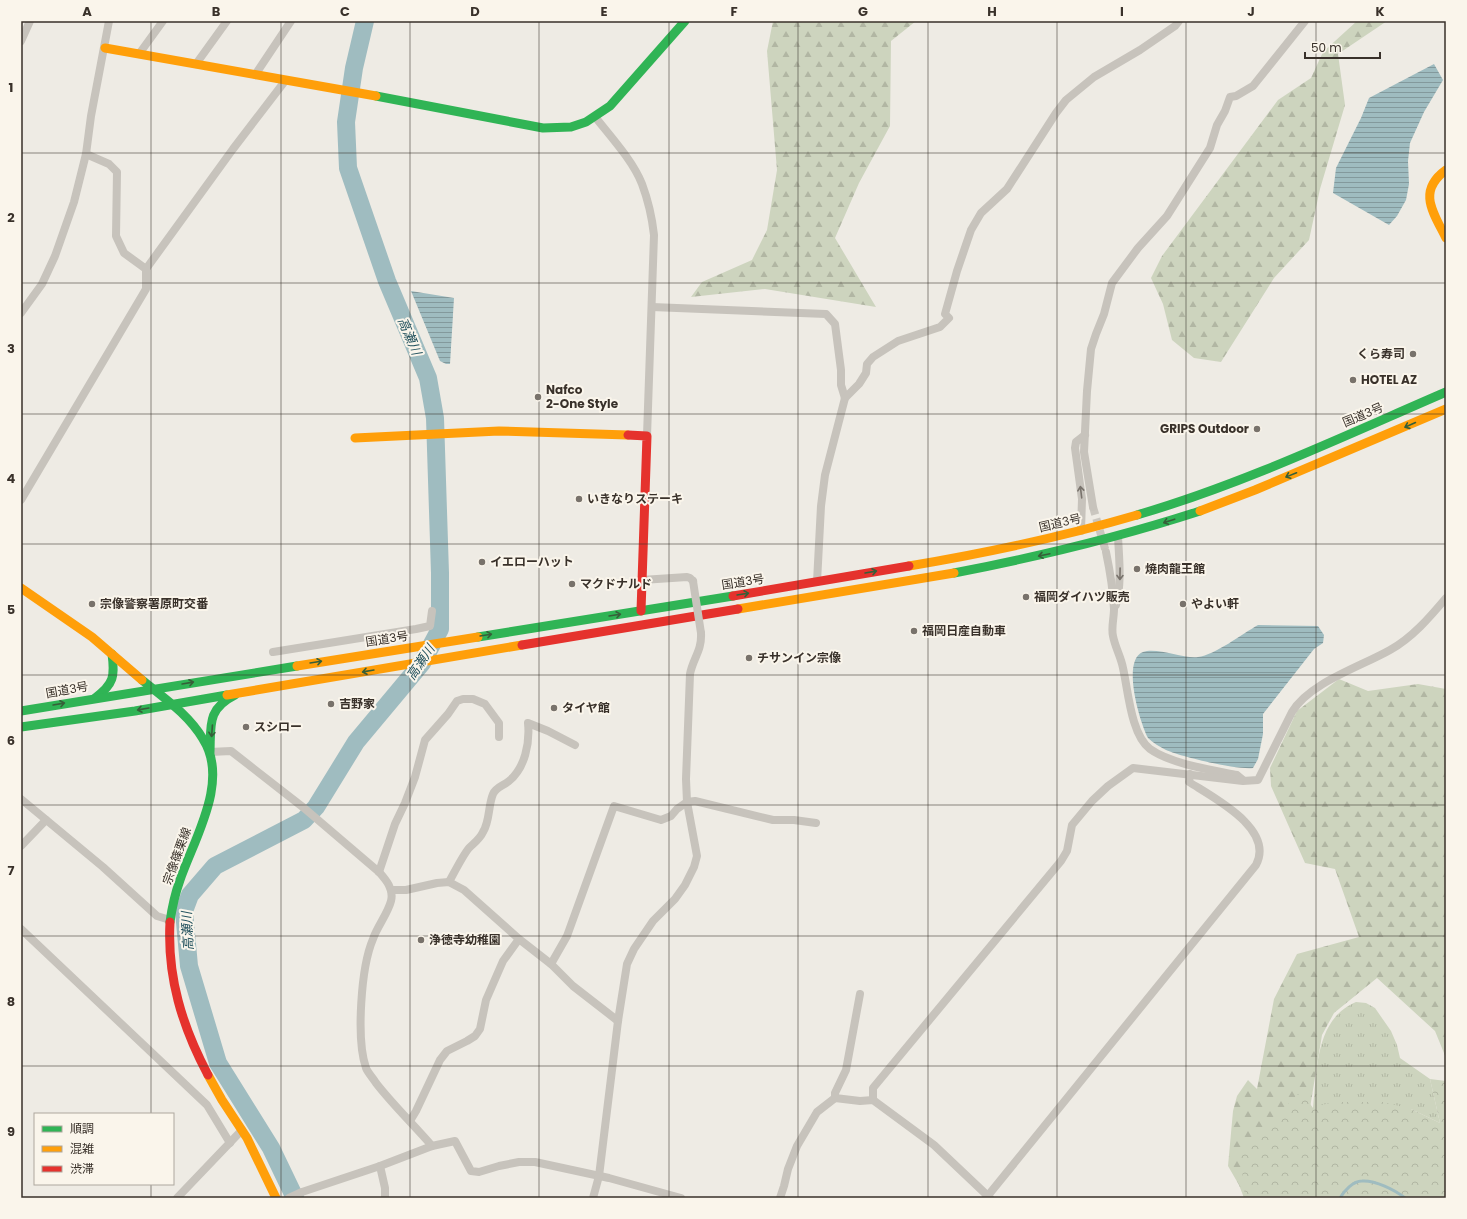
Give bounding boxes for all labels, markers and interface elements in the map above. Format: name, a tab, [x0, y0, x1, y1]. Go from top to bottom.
text: A	[82, 2, 92, 21]
text: B	[212, 2, 221, 21]
text: C	[340, 2, 350, 21]
text: D	[470, 2, 480, 21]
text: E	[600, 2, 608, 21]
text: F	[730, 2, 738, 21]
text: G	[858, 2, 868, 21]
text: H	[987, 2, 997, 21]
text: I	[1120, 2, 1124, 21]
text: J	[1247, 2, 1255, 21]
text: K	[1375, 2, 1385, 21]
scale bar	[1305, 34, 1380, 60]
text: 50 m	[1311, 39, 1342, 56]
text: 1	[9, 78, 13, 97]
text: 2	[7, 208, 15, 227]
water label: 高瀬川	[393, 315, 427, 360]
text: 3	[7, 339, 15, 358]
place label: くら寿司	[1357, 345, 1405, 362]
marker: くら寿司	[1408, 349, 1418, 359]
place label: HOTEL AZ	[1361, 371, 1417, 388]
marker: HOTEL AZ	[1348, 375, 1358, 385]
place label: Nafco 2-One Style	[546, 381, 619, 412]
marker: Nafco 2-One Style	[533, 392, 543, 402]
street label: 国道3号	[1340, 398, 1386, 431]
place label: GRIPS Outdoor	[1160, 420, 1249, 437]
one-way arrow	[1405, 421, 1417, 429]
marker: GRIPS Outdoor	[1252, 424, 1262, 434]
text: 4	[7, 469, 16, 488]
one-way arrow	[1285, 472, 1297, 480]
one-way arrow	[1077, 486, 1085, 499]
place label: いきなりステーキ	[587, 490, 683, 507]
marker: いきなりステーキ	[574, 494, 584, 504]
street label: 国道3号	[1037, 509, 1083, 536]
one-way arrow	[1163, 518, 1176, 525]
one-way arrow	[1038, 551, 1051, 559]
place label: イエローハット	[490, 553, 574, 570]
marker: イエローハット	[477, 557, 487, 567]
place label: 焼肉龍王館	[1145, 560, 1205, 577]
marker: 焼肉龍王館	[1132, 564, 1142, 574]
one-way arrow	[1116, 567, 1124, 580]
one-way arrow	[864, 568, 877, 576]
street label: 国道3号	[720, 570, 766, 593]
place label: マクドナルド	[580, 575, 652, 592]
marker: マクドナルド	[567, 579, 577, 589]
place label: 福岡ダイハツ販売	[1034, 588, 1130, 605]
one-way arrow	[736, 590, 749, 598]
marker: 福岡ダイハツ販売	[1021, 592, 1031, 602]
place label: 宗像警察署原町交番	[100, 595, 209, 612]
place label: やよい軒	[1191, 595, 1239, 612]
marker: 宗像警察署原町交番	[87, 599, 97, 609]
marker: やよい軒	[1178, 599, 1188, 609]
text: 5	[7, 600, 15, 619]
one-way arrow	[608, 611, 621, 619]
place label: 福岡日産自動車	[922, 622, 1006, 639]
marker: 福岡日産自動車	[909, 626, 919, 636]
street label: 国道3号	[364, 627, 410, 650]
one-way arrow	[479, 631, 492, 639]
water label: 高瀬川	[402, 639, 440, 684]
place label: チサンイン宗像	[757, 649, 841, 666]
marker: チサンイン宗像	[744, 653, 754, 663]
one-way arrow	[309, 658, 322, 666]
one-way arrow	[362, 667, 375, 675]
street label: 国道3号	[44, 677, 90, 702]
one-way arrow	[181, 679, 194, 687]
place label: 吉野家	[339, 695, 375, 712]
marker: 吉野家	[326, 699, 336, 709]
place label: タイヤ館	[562, 699, 610, 716]
one-way arrow	[53, 700, 66, 708]
marker: タイヤ館	[549, 703, 559, 713]
one-way arrow	[137, 706, 150, 714]
place label: スシロー	[254, 718, 302, 735]
marker: スシロー	[241, 722, 251, 732]
one-way arrow	[208, 724, 215, 737]
text: 6	[7, 731, 15, 750]
street label: 宗像篠栗線	[158, 825, 195, 887]
text: 7	[8, 861, 15, 880]
water label: 高瀬川	[177, 909, 198, 951]
place label: 浄徳寺幼稚園	[429, 931, 501, 948]
marker: 浄徳寺幼稚園	[416, 935, 426, 945]
text: 8	[7, 992, 15, 1011]
legend	[34, 1113, 174, 1185]
text: 順調	[70, 1120, 94, 1137]
text: 9	[7, 1122, 15, 1141]
text: 混雑	[70, 1140, 94, 1157]
text: 渋滞	[70, 1160, 94, 1177]

